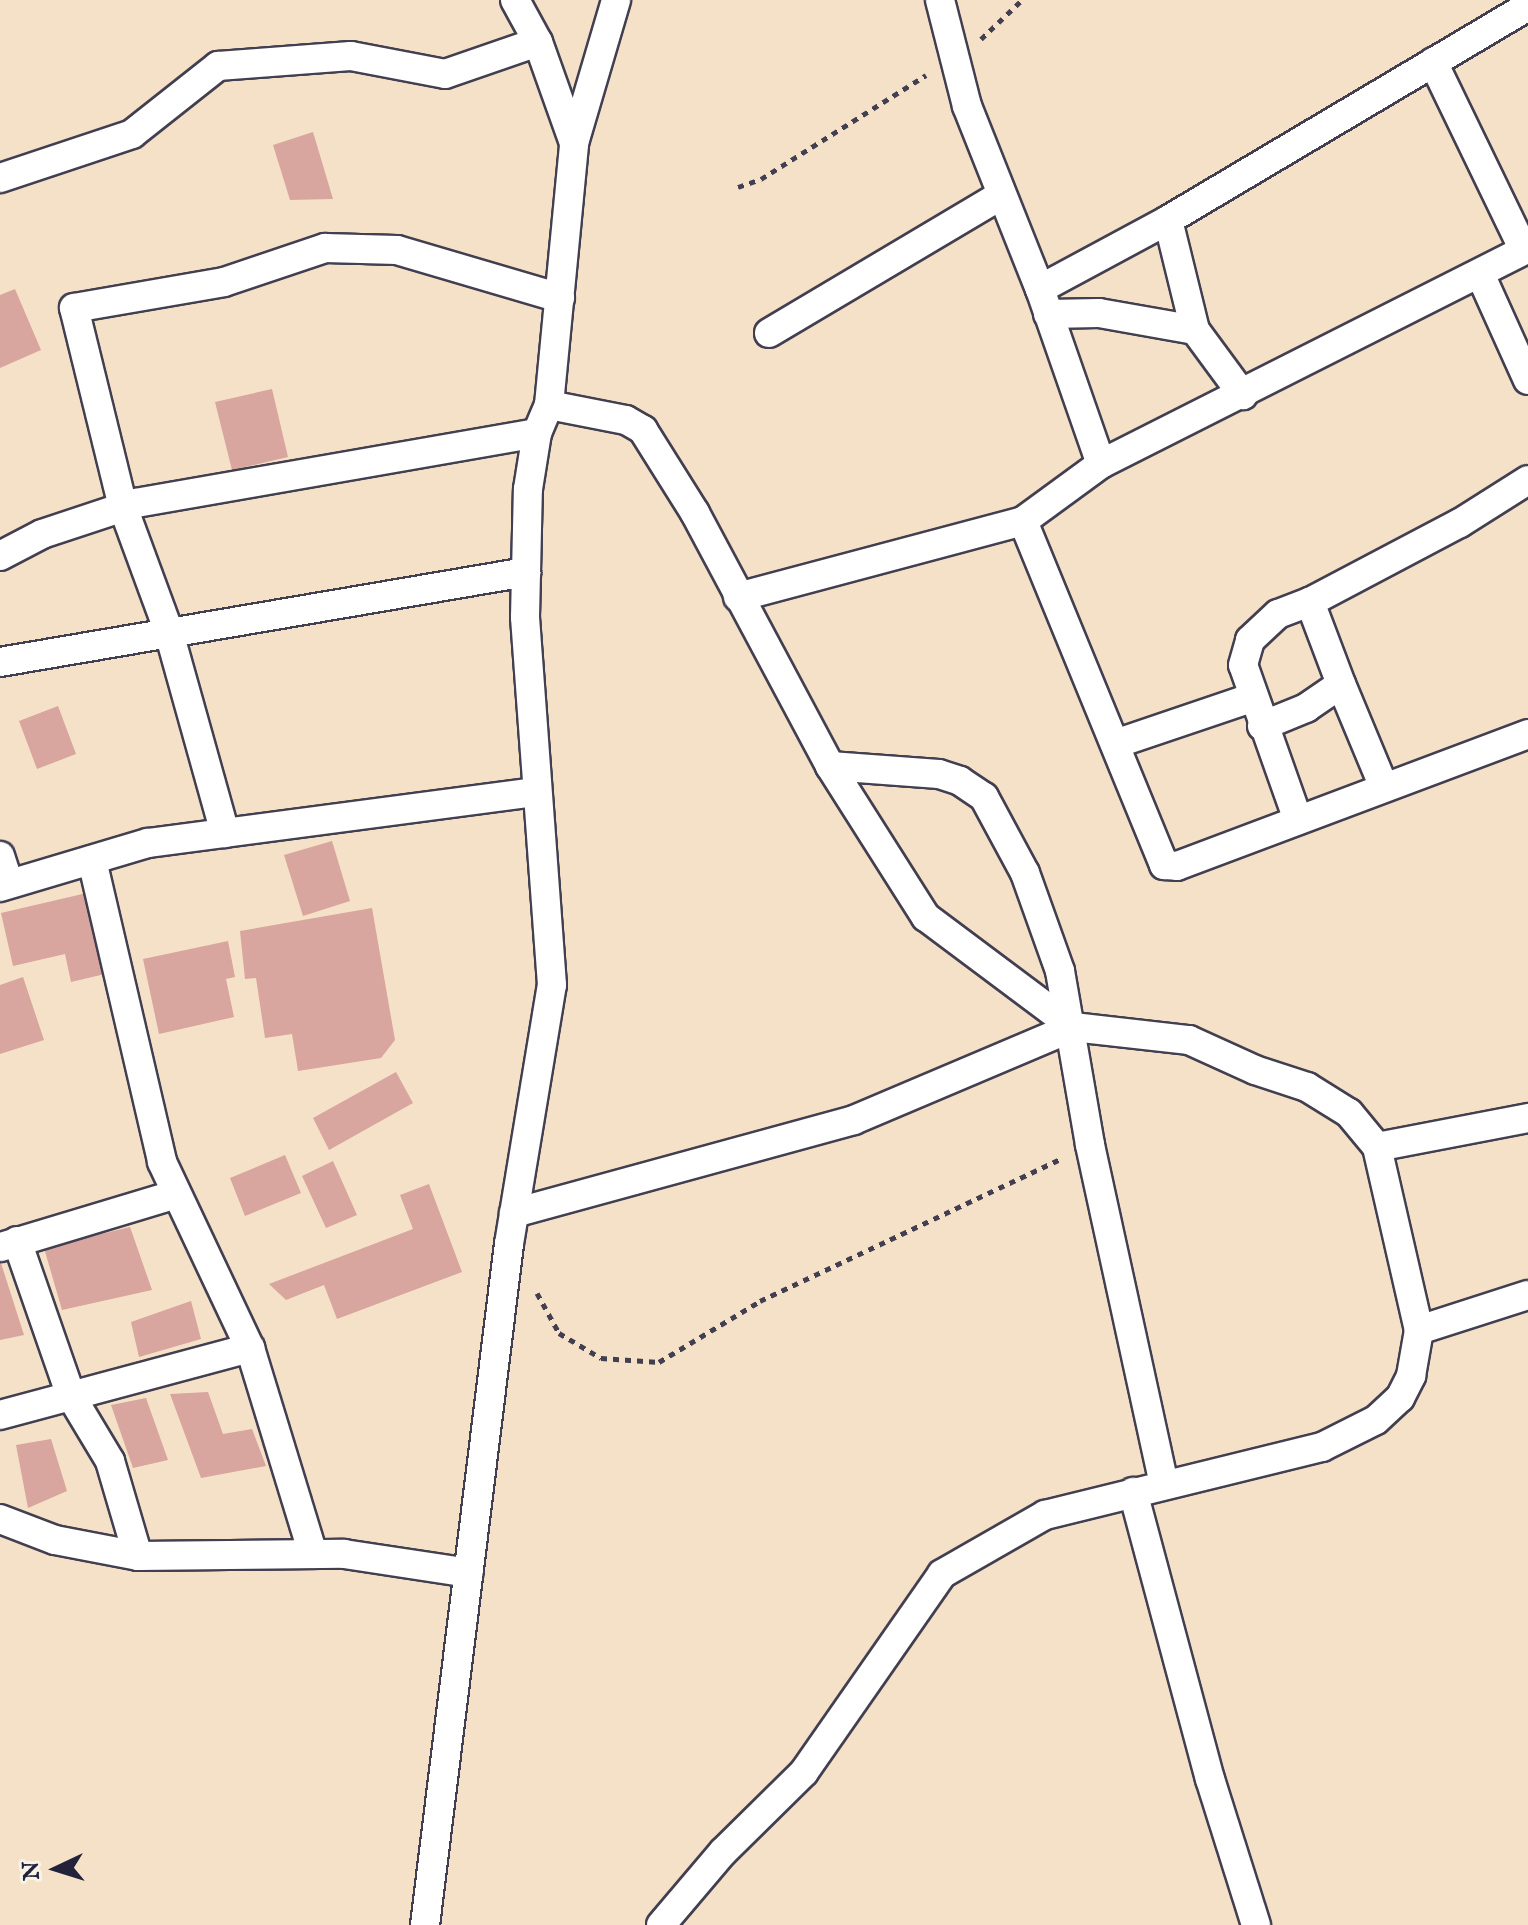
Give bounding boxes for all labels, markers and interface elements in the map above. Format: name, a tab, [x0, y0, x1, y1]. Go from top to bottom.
north arrow	[16, 1829, 96, 1909]
text: N	[17, 1860, 47, 1881]

